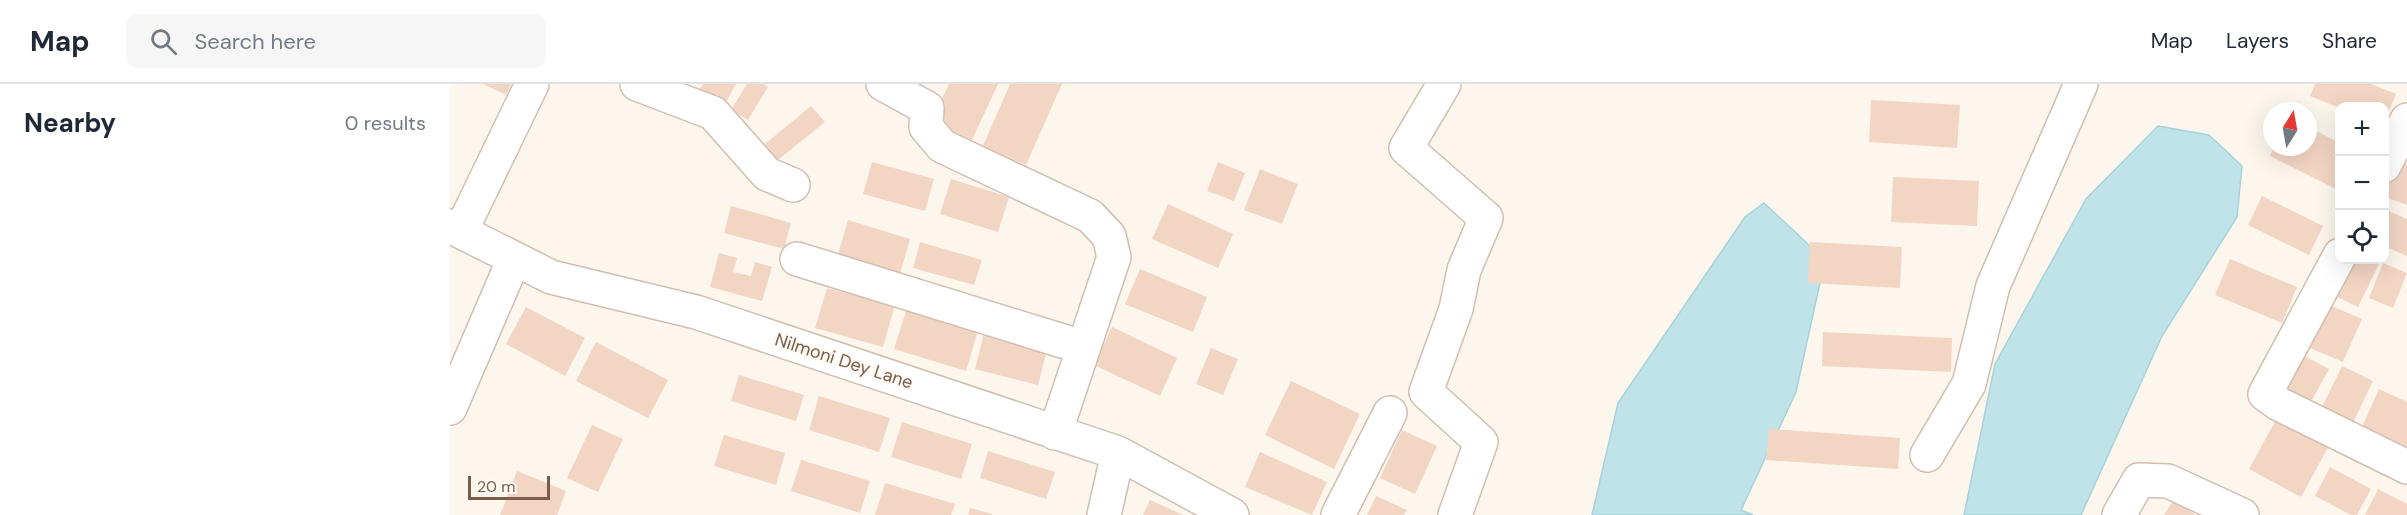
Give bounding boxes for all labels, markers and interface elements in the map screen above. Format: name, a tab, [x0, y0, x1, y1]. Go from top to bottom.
search box	[126, 14, 546, 68]
text: Map	[30, 23, 90, 60]
icon: search	[147, 25, 180, 58]
text: Search here	[195, 27, 316, 56]
text: Map	[2151, 27, 2193, 55]
text: Layers	[2226, 27, 2289, 55]
text: Share	[2322, 27, 2377, 55]
north arrow	[2263, 102, 2317, 156]
map controls	[2335, 102, 2389, 264]
button: +	[2335, 102, 2389, 156]
text: Nearby	[24, 106, 116, 140]
text: 0 results	[345, 110, 426, 136]
button: −	[2335, 156, 2389, 210]
button: locate	[2335, 210, 2389, 264]
street label: Nilmoni Dey Lane	[772, 327, 916, 395]
scale bar	[468, 473, 550, 500]
text: 20 m	[477, 476, 516, 497]

